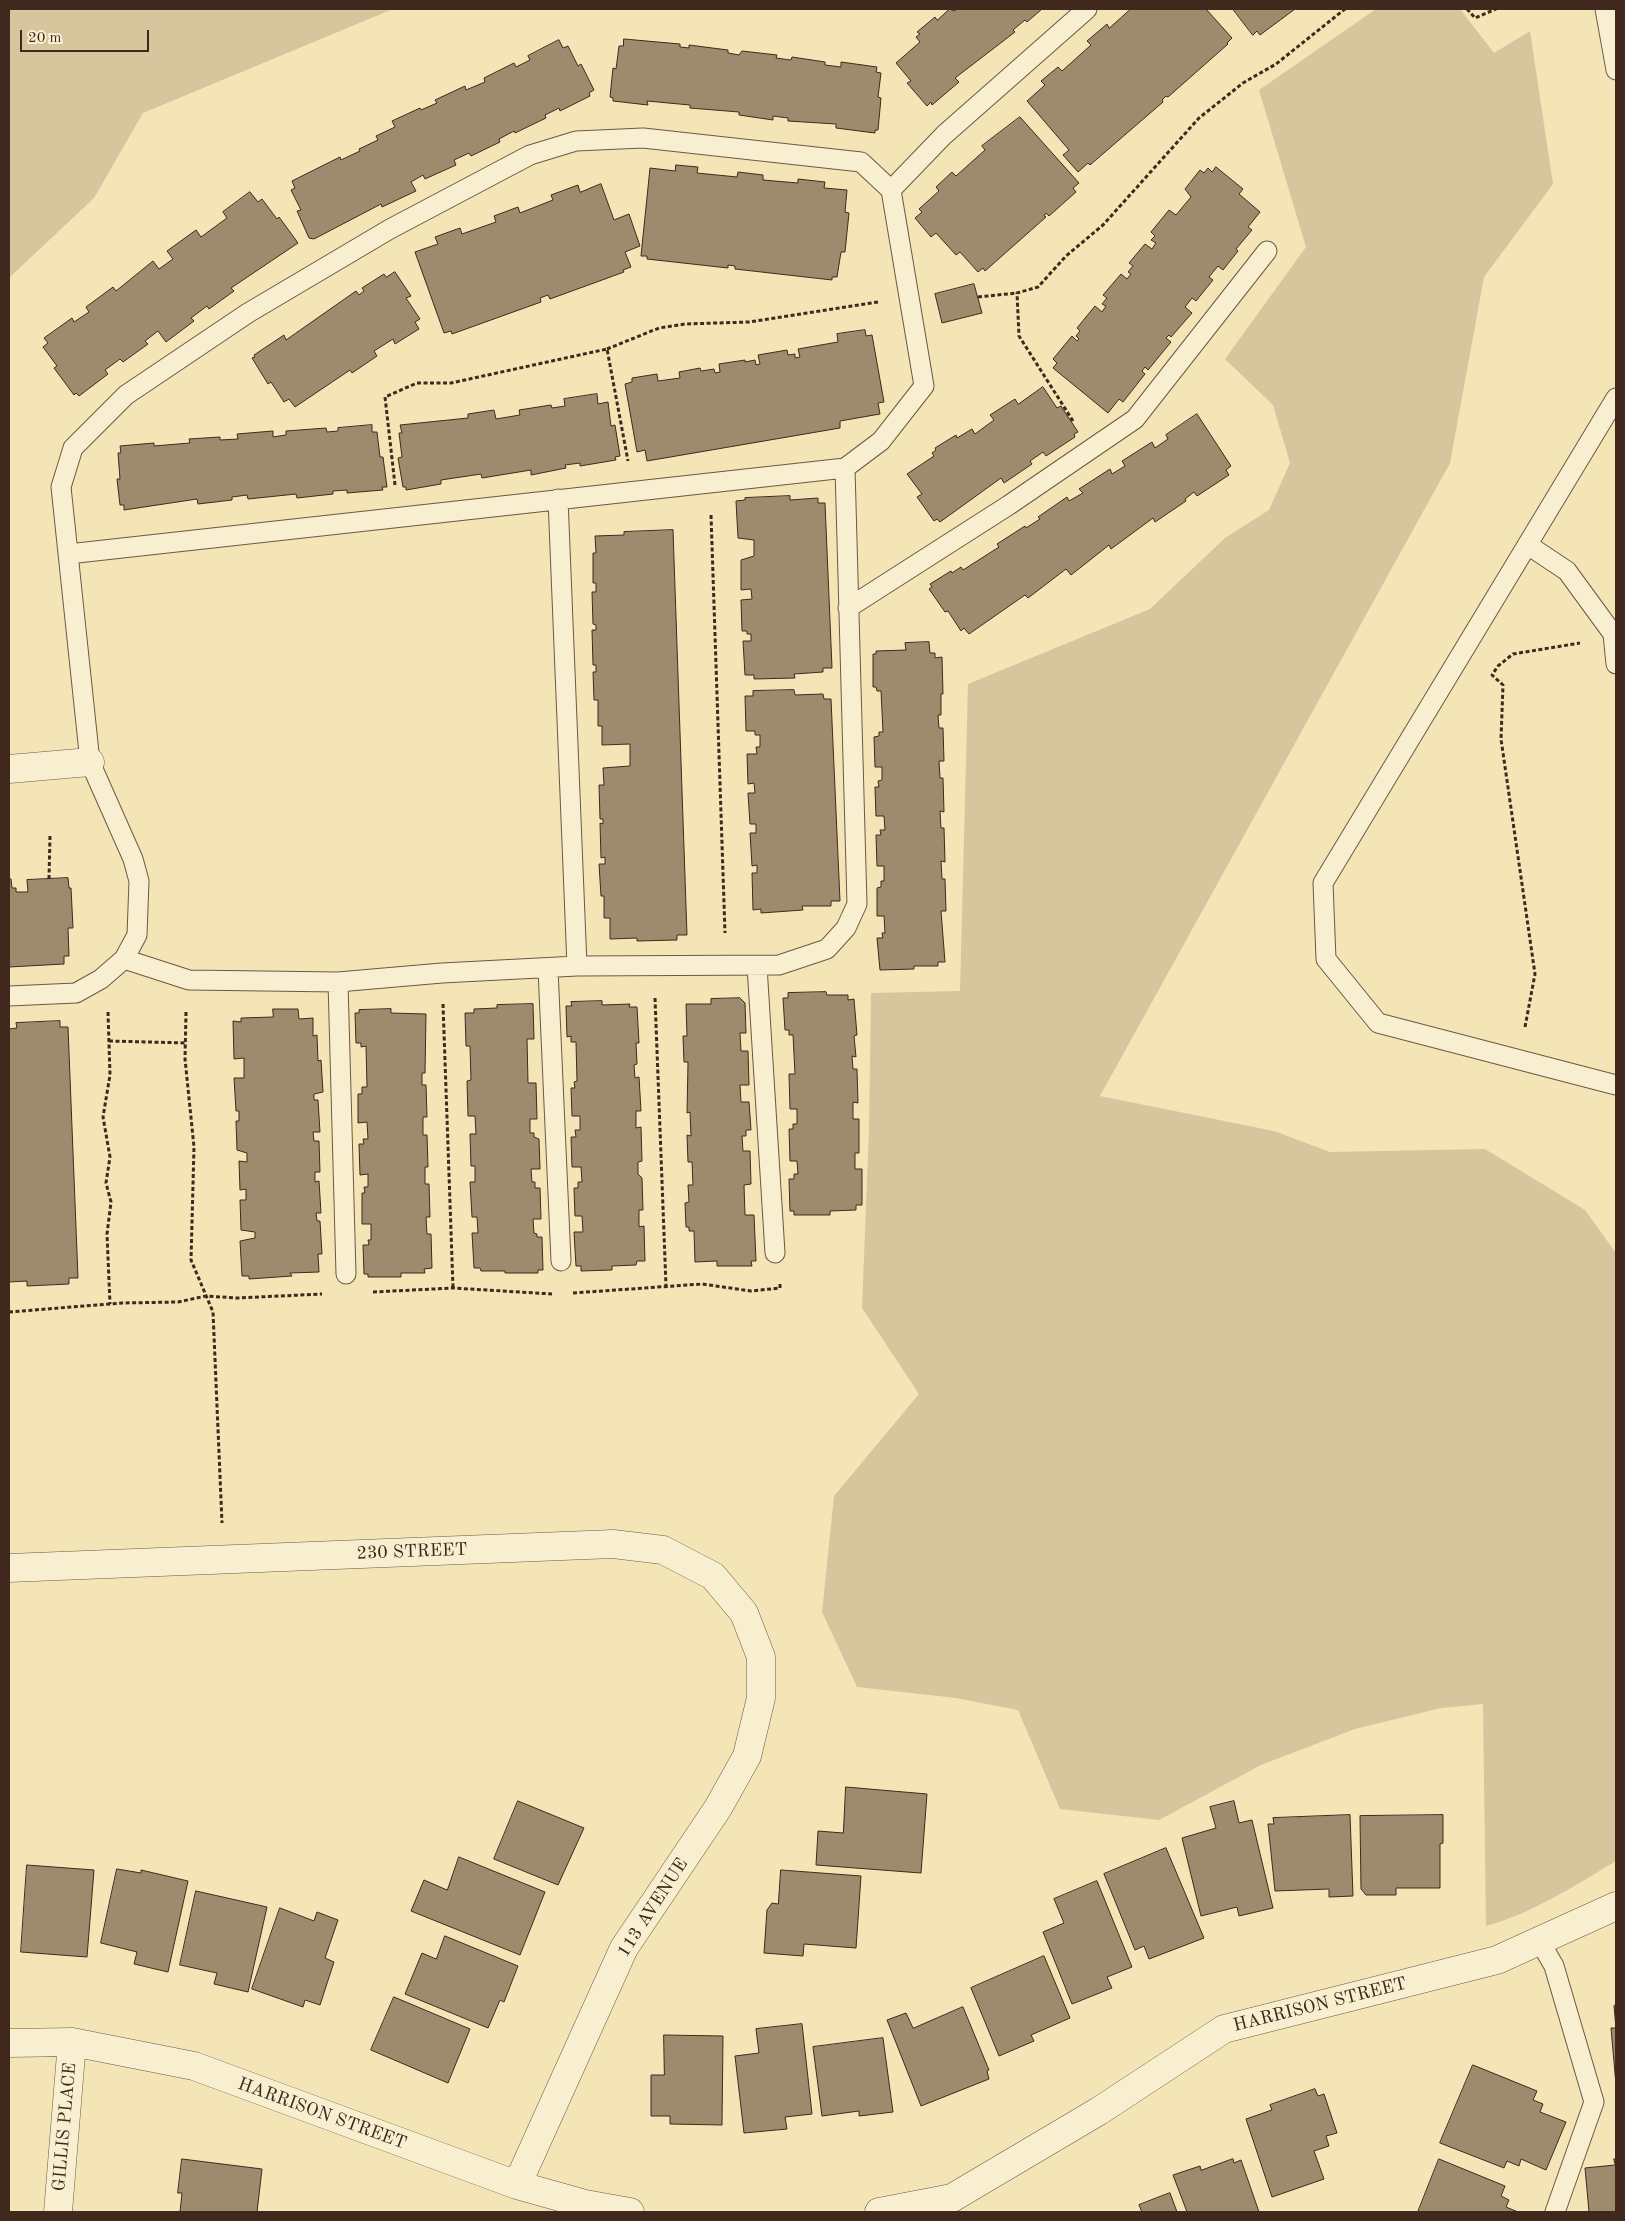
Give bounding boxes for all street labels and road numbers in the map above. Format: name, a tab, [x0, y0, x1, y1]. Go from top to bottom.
street label: 230 STREET	[356, 1539, 468, 1565]
street label: 113 AVENUE	[613, 1854, 693, 1962]
street label: HARRISON STREET	[1231, 1973, 1409, 2037]
street label: GILLIS PLACE	[49, 2062, 81, 2192]
street label: HARRISON STREET	[235, 2073, 409, 2155]

